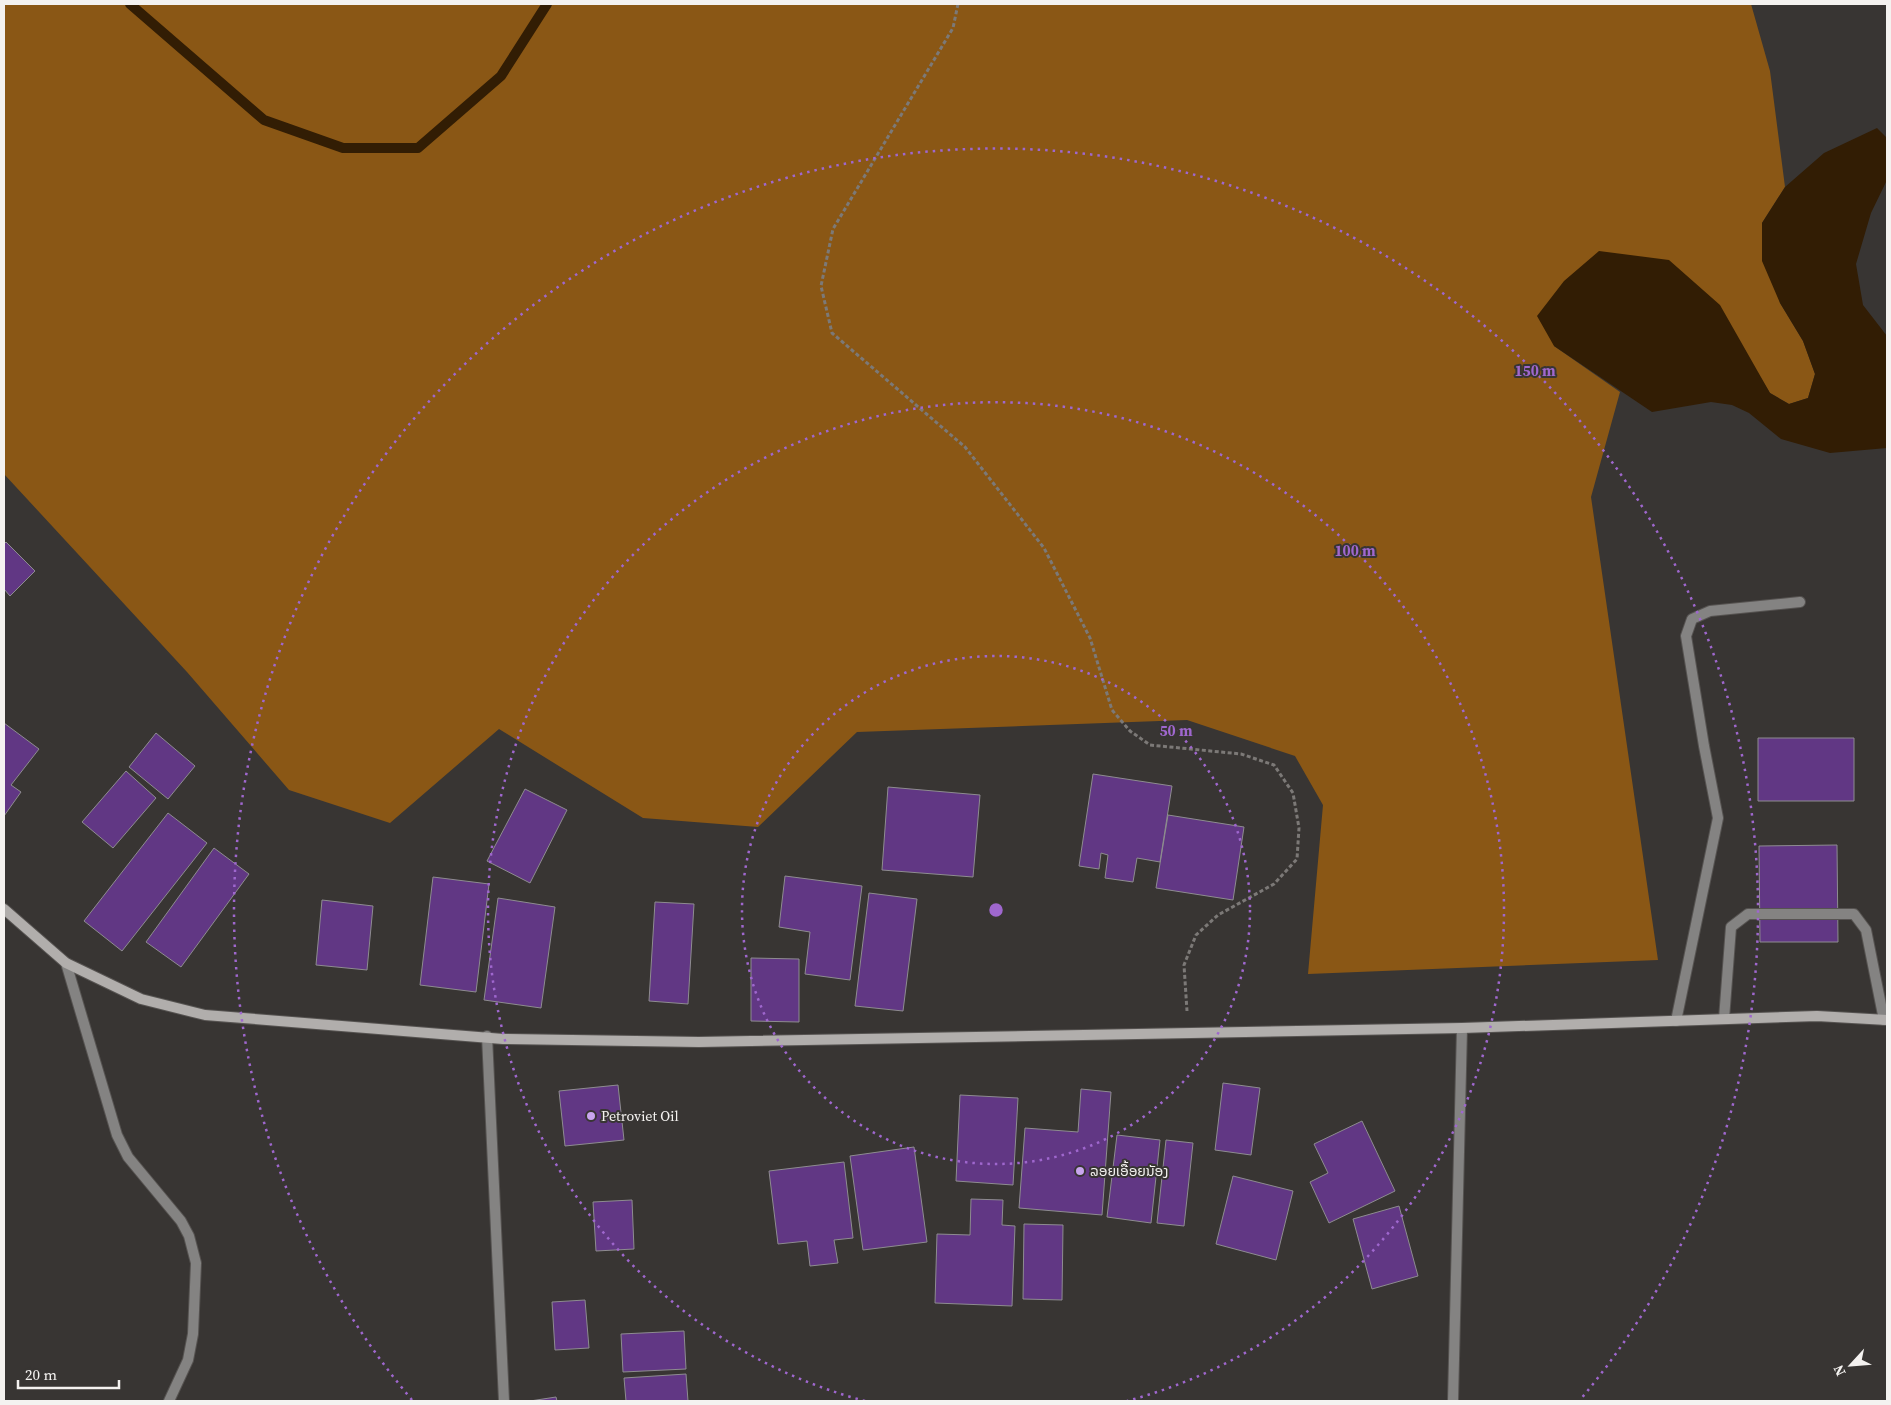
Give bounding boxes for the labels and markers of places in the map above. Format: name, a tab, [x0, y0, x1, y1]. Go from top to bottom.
centre of rings	[987, 901, 1005, 919]
place label: Petroviet Oil	[601, 1106, 679, 1126]
marker: Petroviet Oil	[585, 1110, 597, 1122]
place label: ລອຍເອື້ອຍນັອງ	[1090, 1160, 1168, 1181]
marker: ລອຍເອື້ອຍນັອງ	[1074, 1165, 1086, 1177]

